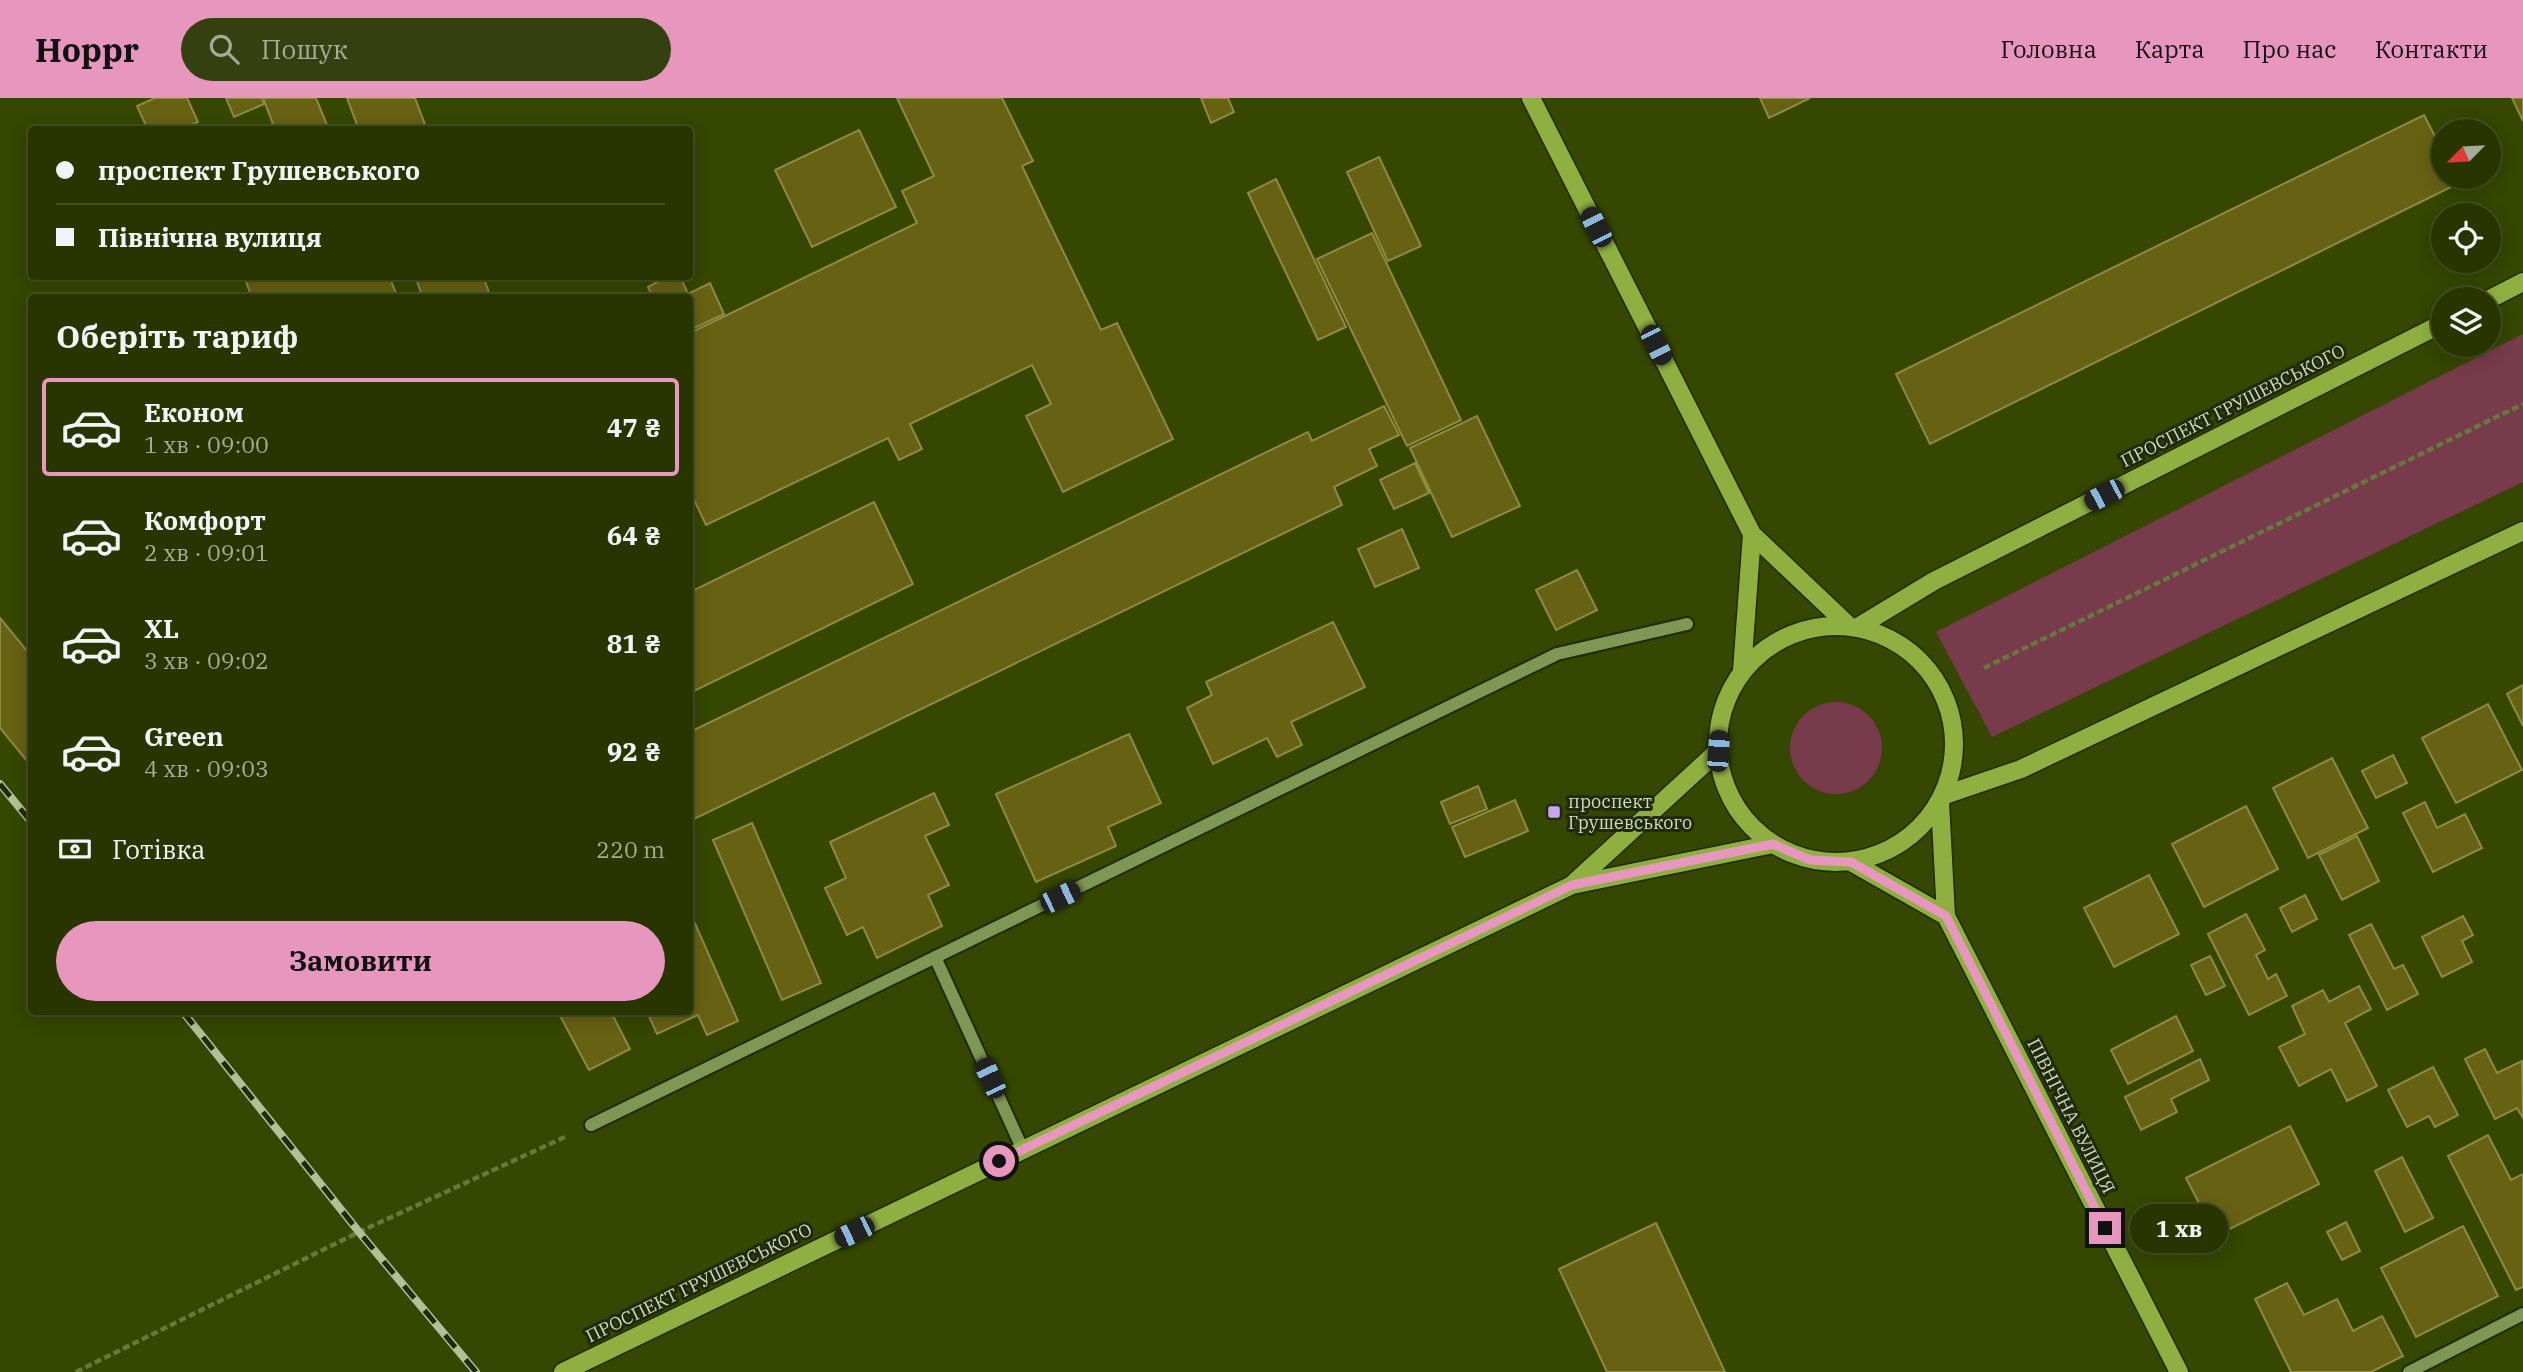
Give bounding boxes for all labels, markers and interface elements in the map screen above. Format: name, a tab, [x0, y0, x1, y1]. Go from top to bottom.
search box	[181, 18, 671, 81]
text: Hoppr	[35, 28, 139, 71]
icon: search	[205, 30, 243, 68]
text: Пошук	[261, 32, 348, 66]
text: Головна	[2001, 33, 2097, 65]
text: Карта	[2135, 33, 2204, 65]
text: Про нас	[2242, 33, 2337, 65]
text: Контакти	[2375, 33, 2488, 65]
north arrow	[2431, 119, 2501, 189]
map controls	[2431, 119, 2501, 357]
text: проспект Грушевського	[98, 153, 420, 187]
button: locate	[2431, 203, 2501, 273]
car	[1578, 204, 1615, 250]
text: Північна вулиця	[98, 220, 322, 254]
button: layers	[2431, 287, 2501, 357]
text: Оберіть тариф	[56, 315, 299, 357]
car	[1638, 322, 1675, 368]
street label: ПРОСПЕКТ ГРУШЕВСЬКОГО	[2117, 339, 2349, 472]
text: Економ	[144, 395, 244, 429]
icon: car	[60, 396, 123, 459]
text: 47 ₴	[607, 410, 661, 444]
text: 1 хв · 09:00	[144, 429, 269, 459]
car	[2081, 476, 2128, 514]
text: Комфорт	[144, 503, 266, 537]
icon: car	[60, 504, 123, 567]
text: 64 ₴	[607, 518, 661, 552]
text: 2 хв · 09:01	[144, 537, 269, 567]
text: XL	[144, 611, 179, 645]
icon: car	[60, 612, 123, 675]
text: 81 ₴	[607, 626, 661, 660]
text: 3 хв · 09:02	[144, 645, 269, 675]
text: Green	[144, 719, 224, 753]
icon: car	[60, 720, 123, 783]
car	[1707, 729, 1730, 773]
text: 92 ₴	[607, 734, 661, 768]
text: 4 хв · 09:03	[144, 753, 269, 783]
place label: проспект Грушевського	[1568, 790, 1692, 834]
marker: проспект Грушевського	[1546, 804, 1562, 820]
icon: cash	[56, 830, 94, 868]
text: Готівка	[112, 832, 206, 866]
text: 220 m	[596, 834, 665, 864]
car	[1037, 878, 1084, 916]
button: Замовити	[56, 921, 665, 1001]
street label: ПІВНІЧНА ВУЛИЦЯ	[2022, 1034, 2120, 1197]
car	[972, 1055, 1009, 1101]
route start	[983, 1145, 1015, 1177]
callout: 1 хв	[2130, 1204, 2228, 1252]
route end	[2089, 1212, 2121, 1244]
car	[831, 1213, 878, 1251]
text: 1 хв	[2156, 1213, 2202, 1243]
street label: ПРОСПЕКТ ГРУШЕВСЬКОГО	[582, 1218, 816, 1347]

